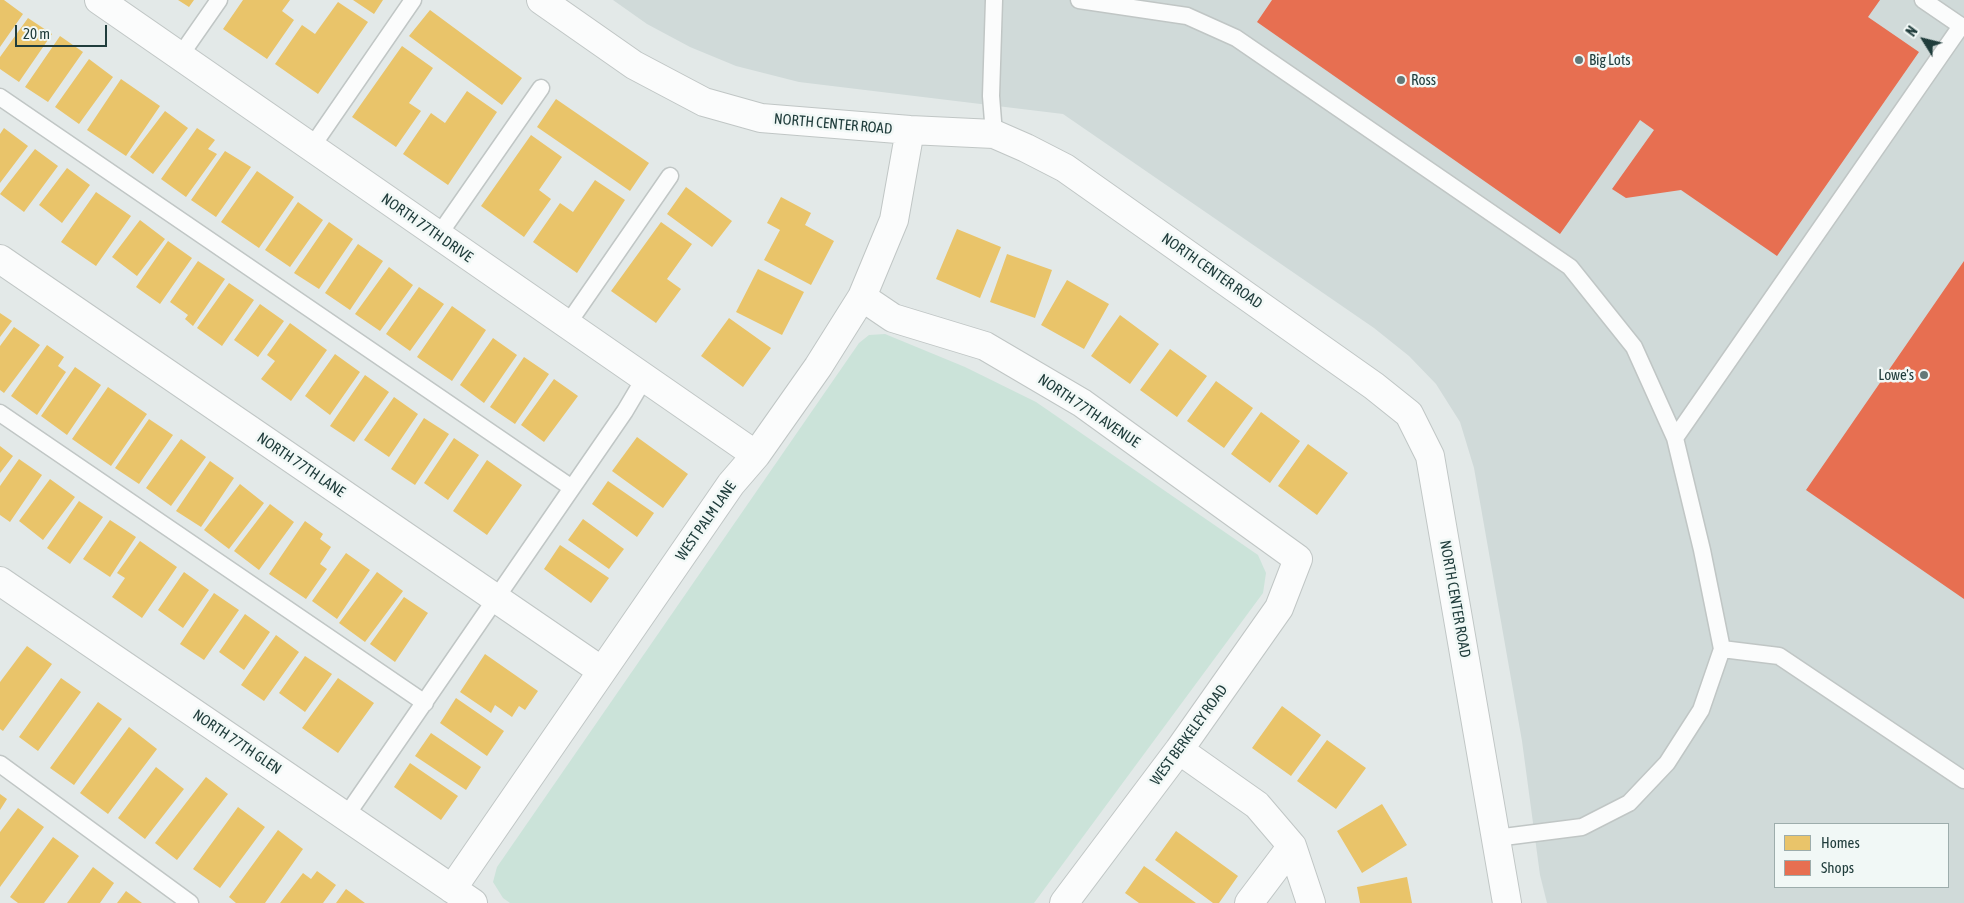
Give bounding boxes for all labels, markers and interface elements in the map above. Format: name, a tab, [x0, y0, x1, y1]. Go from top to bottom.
scale bar	[18, 15, 110, 47]
north arrow	[1899, 15, 1949, 65]
text: N	[1903, 23, 1921, 39]
text: 20 m	[23, 25, 50, 42]
place label: Big Lots	[1589, 51, 1631, 69]
marker: Big Lots	[1573, 54, 1585, 66]
place label: Ross	[1411, 71, 1436, 89]
marker: Ross	[1395, 74, 1407, 86]
street label: NORTH CENTER ROAD	[773, 110, 893, 138]
street label: NORTH 77TH DRIVE	[378, 190, 476, 266]
street label: NORTH CENTER ROAD	[1158, 230, 1266, 312]
place label: Lowe's	[1878, 366, 1914, 384]
marker: Lowe's	[1918, 369, 1930, 381]
street label: NORTH 77TH AVENUE	[1035, 370, 1143, 452]
street label: NORTH 77TH LANE	[254, 429, 348, 501]
street label: WEST PALM LANE	[672, 478, 740, 564]
street label: NORTH CENTER ROAD	[1436, 539, 1474, 659]
street label: WEST BERKELEY ROAD	[1147, 681, 1231, 789]
street label: NORTH 77TH GLEN	[189, 706, 285, 778]
legend	[1774, 823, 1949, 888]
text: Homes	[1821, 834, 1860, 851]
text: Shops	[1821, 859, 1854, 876]

